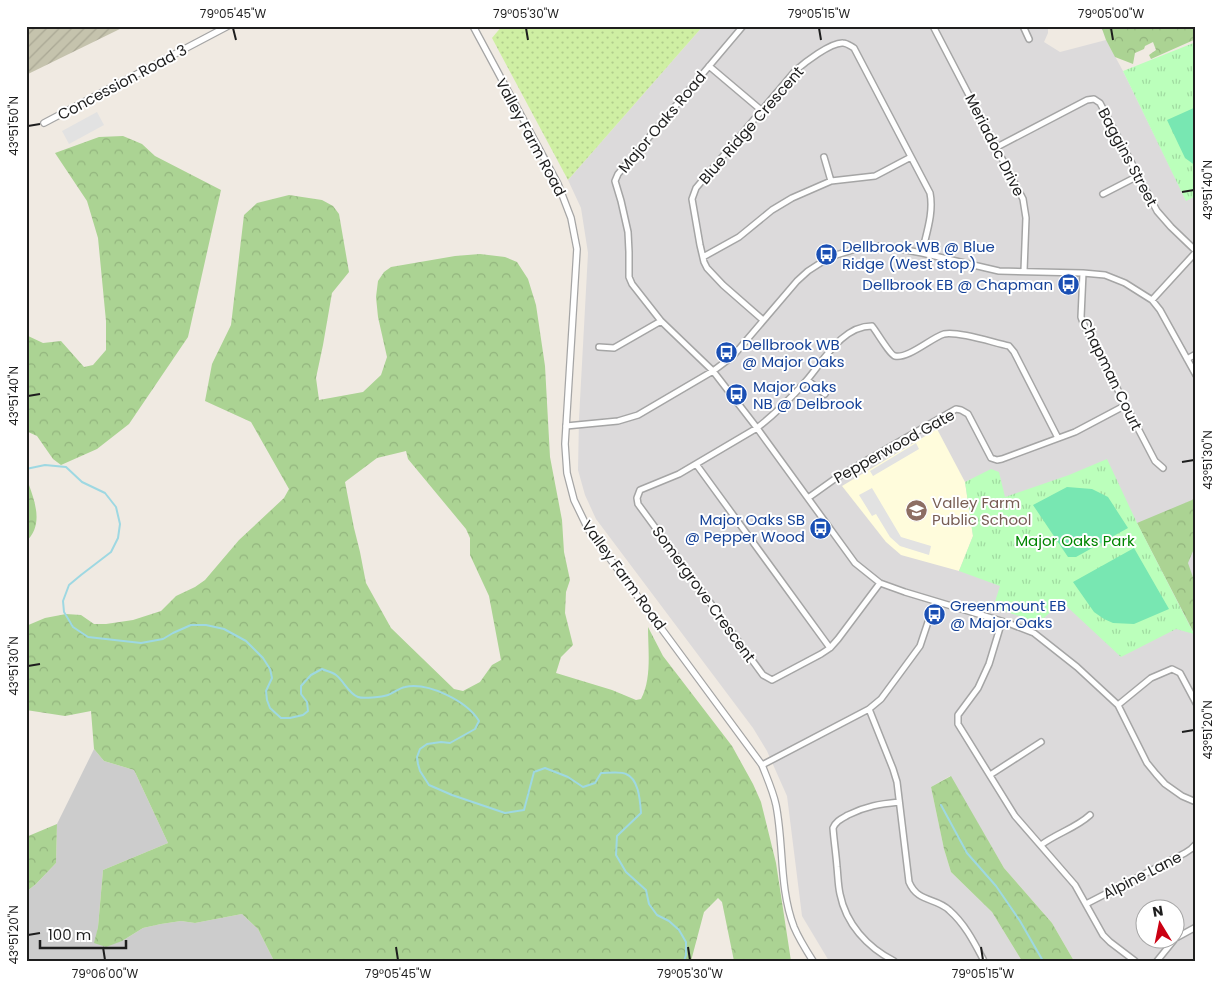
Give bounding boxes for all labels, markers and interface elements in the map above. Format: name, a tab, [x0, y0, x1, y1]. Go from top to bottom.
text: 79°05'45"W	[200, 5, 266, 22]
text: 79°05'30"W	[493, 5, 559, 22]
text: 79°05'15"W	[788, 5, 851, 22]
text: 79°05'00"W	[1078, 5, 1144, 22]
street label: Concession Road 3	[54, 39, 190, 125]
street label: Blue Ridge Crescent	[694, 62, 808, 188]
street label: Major Oaks Road	[613, 67, 711, 177]
street label: Valley Farm Road	[491, 74, 571, 200]
street label: Meriadoc Drive	[960, 90, 1030, 200]
text: 43°51'50"N	[5, 96, 22, 156]
street label: Baggins Street	[1093, 104, 1163, 210]
text: 43°51'40"N	[1199, 160, 1216, 220]
place label: Dellbrook WB @ Blue Ridge (West stop)	[842, 236, 995, 274]
bus stop icon: Dellbrook WB @ Blue Ridge (West stop)	[814, 243, 838, 267]
bus stop icon: Dellbrook EB @ Chapman	[1057, 272, 1081, 296]
place label: Dellbrook EB @ Chapman	[862, 274, 1053, 295]
street label: Chapman Court	[1075, 314, 1147, 434]
place label: Dellbrook WB @ Major Oaks	[742, 334, 845, 372]
bus stop icon: Dellbrook WB @ Major Oaks	[714, 341, 738, 365]
text: 43°51'40"N	[5, 366, 22, 426]
place label: Major Oaks NB @ Delbrook	[753, 376, 862, 414]
bus stop icon: Major Oaks NB @ Delbrook	[725, 383, 749, 407]
street label: Pepperwood Gate	[830, 404, 958, 488]
text: 43°51'30"N	[1199, 430, 1216, 490]
place label: Valley Farm Public School	[932, 492, 1031, 530]
school or university icon: Valley Farm Public School	[904, 499, 928, 523]
place label: Major Oaks SB @ Pepper Wood	[685, 509, 805, 547]
street label: Valley Farm Road	[577, 516, 671, 634]
bus stop icon: Major Oaks SB @ Pepper Wood	[809, 516, 833, 540]
street label: Somergrove Crescent	[647, 522, 761, 666]
park label: Major Oaks Park	[1015, 530, 1135, 551]
place label: Greenmount EB @ Major Oaks	[950, 595, 1066, 633]
bus stop icon: Greenmount EB @ Major Oaks	[922, 602, 946, 626]
text: 43°51'30"N	[5, 636, 22, 696]
text: 43°51'20"N	[1199, 700, 1216, 760]
street label: Alpine Lane	[1099, 846, 1185, 904]
north arrow	[1134, 900, 1184, 950]
text: N	[1151, 900, 1165, 922]
text: 43°51'20"N	[5, 905, 22, 965]
scale bar	[40, 917, 126, 949]
text: 100 m	[48, 924, 91, 945]
text: 79°06'00"W	[72, 965, 138, 982]
text: 79°05'45"W	[365, 965, 431, 982]
text: 79°05'30"W	[657, 965, 723, 982]
text: 79°05'15"W	[952, 965, 1015, 982]

